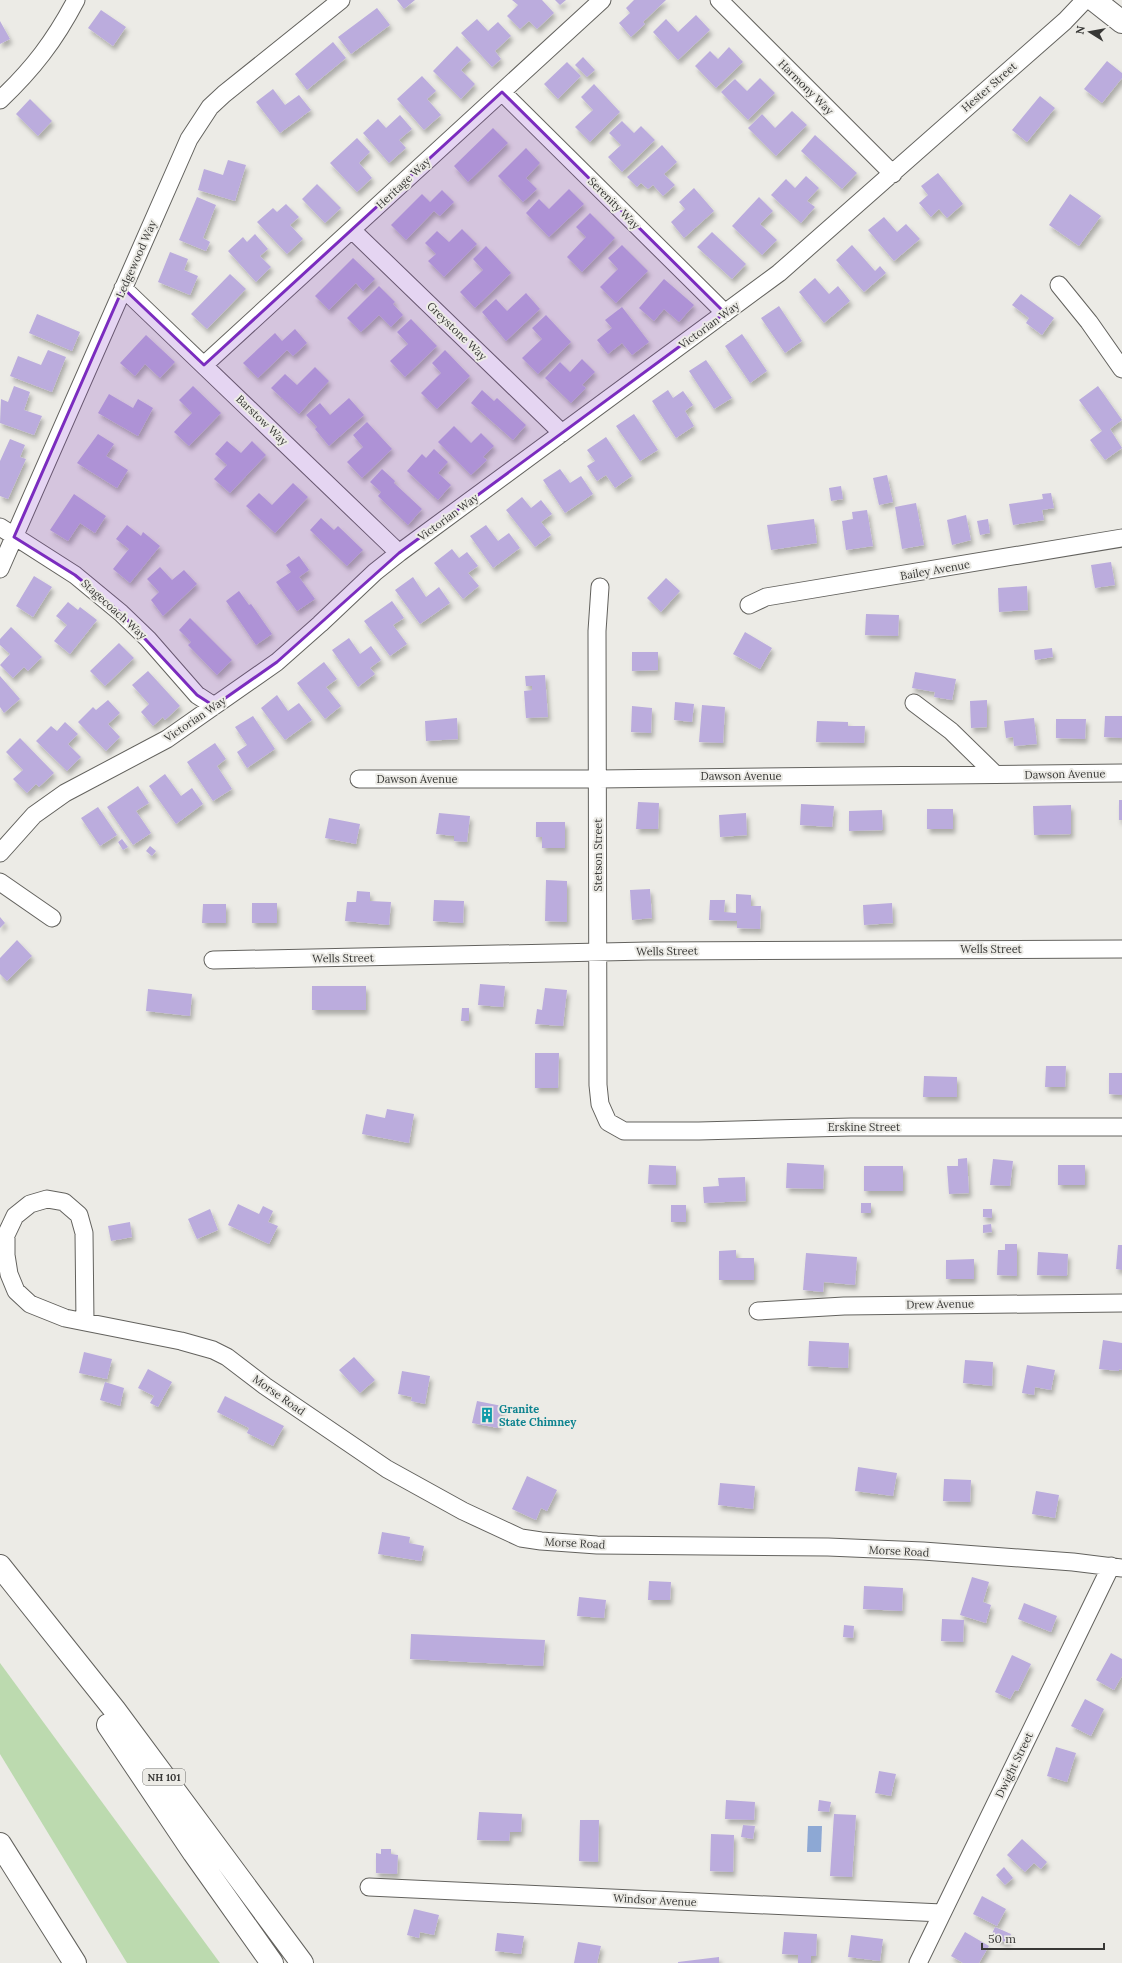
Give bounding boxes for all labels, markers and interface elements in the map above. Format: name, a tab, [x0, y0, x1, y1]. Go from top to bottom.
north arrow	[1070, 12, 1110, 52]
text: N	[1072, 24, 1088, 36]
street label: Harmony Way	[775, 56, 837, 118]
street label: Hester Street	[959, 59, 1020, 115]
street label: Heritage Way	[373, 154, 433, 212]
street label: Serenity Way	[585, 174, 643, 232]
street label: Ledgewood Way	[113, 218, 159, 300]
street label: Victorian Way	[675, 298, 742, 352]
street label: Greystone Way	[424, 299, 490, 363]
street label: Barstow Way	[233, 392, 291, 448]
street label: Victorian Way	[414, 490, 481, 544]
street label: Bailey Avenue	[899, 557, 971, 583]
street label: Stagecoach Way	[78, 576, 150, 642]
street label: Victorian Way	[161, 693, 229, 745]
street label: Dawson Avenue	[1024, 766, 1106, 782]
street label: Dawson Avenue	[701, 769, 781, 783]
street label: Dawson Avenue	[377, 772, 457, 786]
street label: Stetson Street	[591, 818, 605, 891]
street label: Wells Street	[960, 942, 1023, 956]
street label: Wells Street	[636, 943, 699, 959]
street label: Wells Street	[312, 950, 375, 966]
street label: Erskine Street	[828, 1120, 901, 1134]
street label: Drew Avenue	[906, 1296, 974, 1312]
street label: Morse Road	[250, 1372, 308, 1418]
place label: Granite State Chimney	[499, 1402, 577, 1429]
building icon: Granite State Chimney	[478, 1406, 496, 1424]
street label: Morse Road	[544, 1534, 606, 1552]
street label: Morse Road	[868, 1542, 930, 1560]
street label: Dwight Street	[992, 1729, 1036, 1800]
road number: NH 101	[143, 1769, 185, 1785]
street label: Windsor Avenue	[613, 1891, 697, 1909]
scale bar	[982, 1925, 1104, 1951]
text: 50 m	[988, 1931, 1016, 1946]

